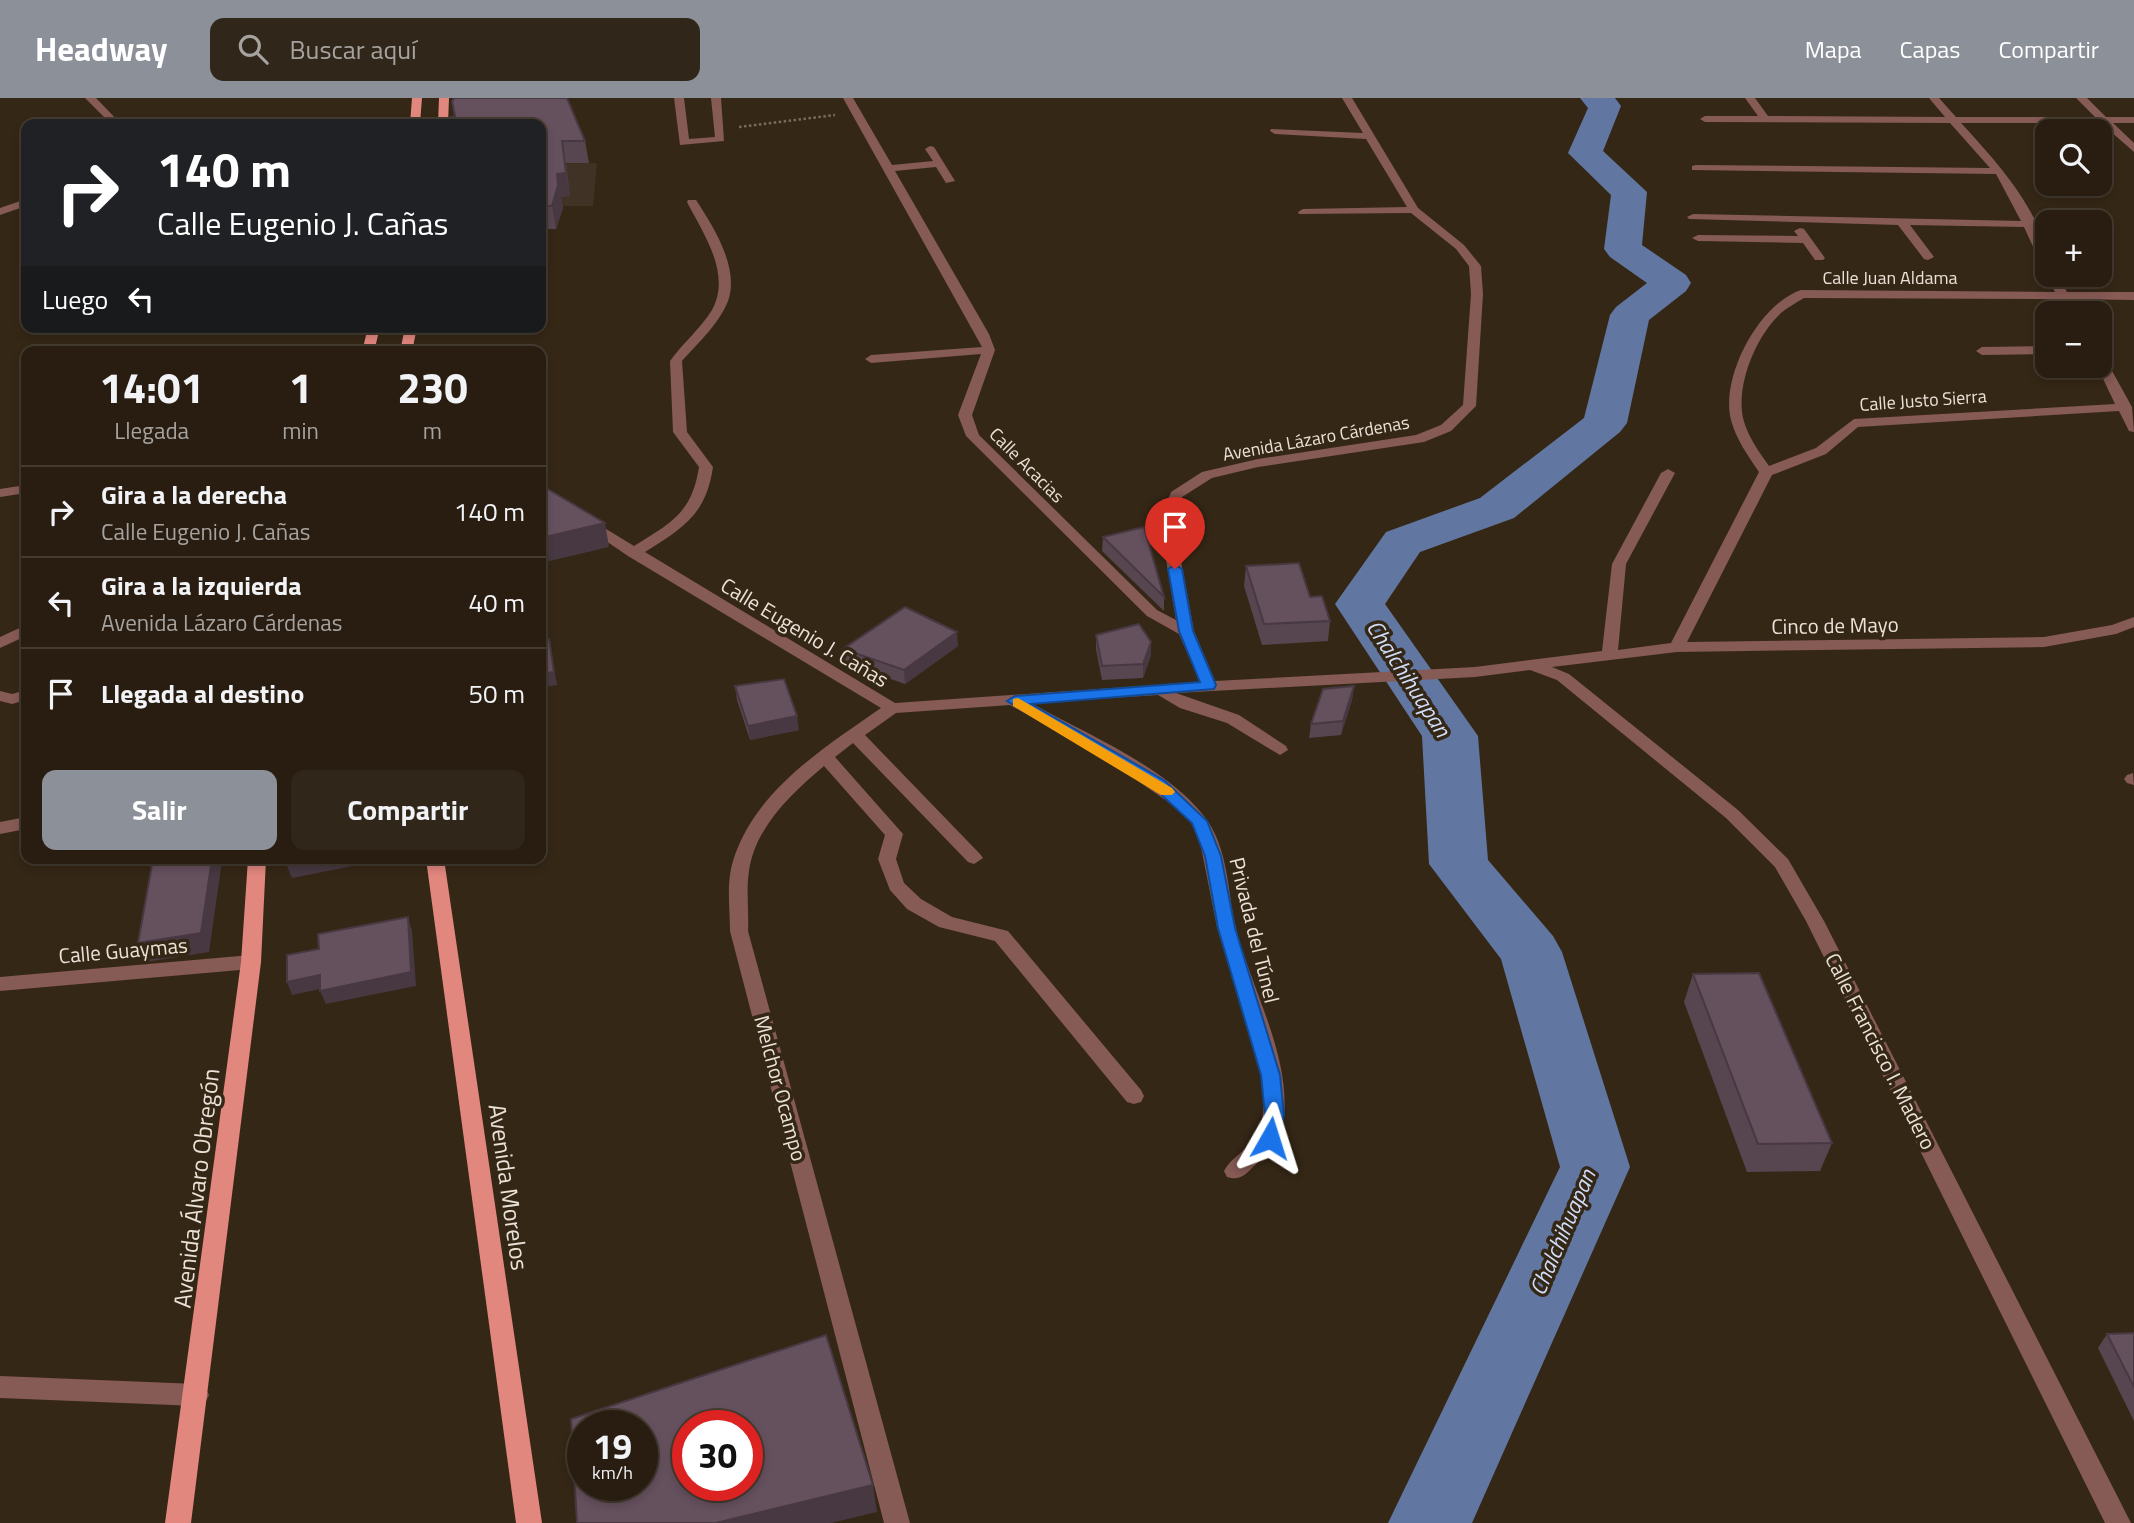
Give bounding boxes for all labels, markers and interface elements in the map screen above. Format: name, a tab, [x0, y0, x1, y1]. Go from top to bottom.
search box	[210, 18, 700, 81]
text: Headway	[35, 24, 168, 74]
icon: search	[234, 30, 272, 68]
text: Buscar aquí	[290, 30, 417, 69]
text: Mapa	[1805, 31, 1862, 67]
text: Capas	[1900, 31, 1960, 67]
text: Compartir	[1998, 31, 2099, 67]
map controls	[2035, 119, 2112, 378]
button: search	[2035, 119, 2112, 196]
text: 140 m	[157, 131, 291, 206]
icon: right	[42, 147, 133, 238]
text: Calle Eugenio J. Cañas	[157, 199, 448, 247]
button: +	[2035, 210, 2112, 287]
street label: Calle Juan Aldama	[1822, 264, 1958, 291]
text: Luego	[42, 280, 108, 319]
icon: left	[122, 280, 160, 318]
button: −	[2035, 301, 2112, 378]
text: 14:01	[99, 355, 204, 419]
text: 1	[289, 355, 312, 419]
text: 230	[397, 355, 468, 419]
street label: Calle Justo Sierra	[1859, 382, 1987, 418]
street label: Avenida Lázaro Cárdenas	[1221, 408, 1411, 468]
text: Llegada	[114, 413, 189, 448]
text: min	[282, 413, 319, 448]
text: m	[423, 413, 442, 448]
street label: Calle Acacias	[983, 421, 1071, 509]
text: Gira a la derecha	[101, 475, 287, 514]
text: 140 m	[454, 492, 525, 531]
icon: right	[42, 493, 80, 531]
pin	[1145, 497, 1205, 569]
icon: arrive	[1156, 508, 1194, 546]
text: Calle Eugenio J. Cañas	[101, 514, 310, 549]
text: Gira a la izquierda	[101, 566, 302, 605]
street label: Calle Eugenio J. Cañas	[715, 569, 895, 695]
text: 40 m	[468, 583, 525, 622]
icon: left	[42, 584, 80, 622]
text: Avenida Lázaro Cárdenas	[101, 605, 342, 640]
street label: Cinco de Mayo	[1771, 608, 1899, 642]
water label: Chalchihuapan	[1358, 612, 1460, 744]
text: Llegada al destino	[101, 674, 304, 713]
text: 50 m	[468, 674, 525, 713]
icon: arrive	[42, 675, 80, 713]
button: Salir	[42, 770, 277, 850]
button: Compartir	[291, 770, 525, 850]
street label: Privada del Túnel	[1221, 854, 1289, 1006]
street label: Calle Guaymas	[57, 928, 189, 972]
street label: Calle Francisco I. Madero	[1817, 947, 1945, 1155]
street label: Melchor Ocampo	[746, 1012, 816, 1164]
street label: Avenida Álvaro Obregón	[163, 1066, 229, 1310]
street label: Avenida Morelos	[480, 1101, 538, 1273]
position arrow	[1233, 1101, 1307, 1175]
water label: Chalchihuapan	[1520, 1163, 1604, 1300]
speed limit sign: 30	[672, 1410, 763, 1501]
text: 19	[593, 1419, 632, 1473]
text: km/h	[592, 1459, 633, 1486]

